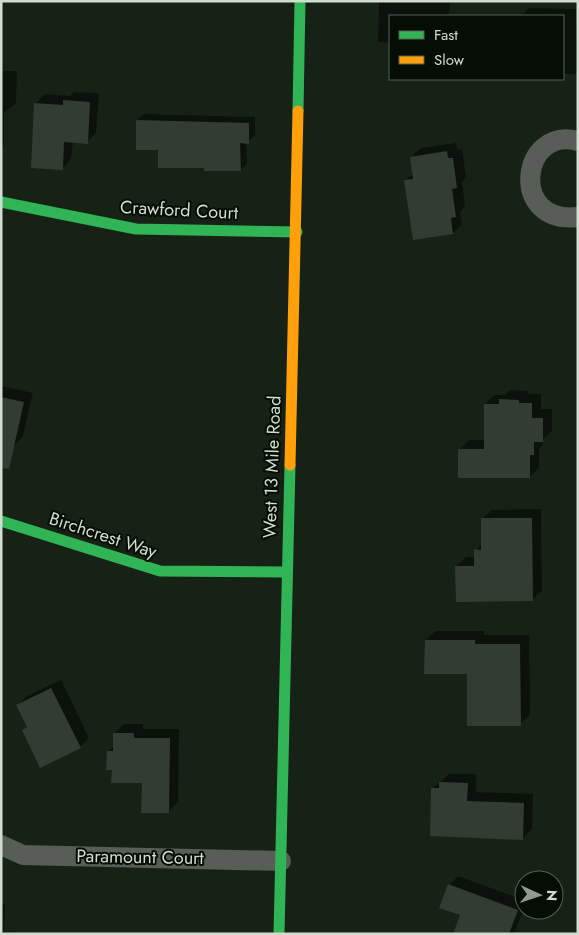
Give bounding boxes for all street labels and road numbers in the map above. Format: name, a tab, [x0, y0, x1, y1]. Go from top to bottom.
street label: Crawford Court	[119, 194, 239, 226]
street label: West 13 Mile Road	[257, 395, 287, 539]
street label: Birchcrest Way	[46, 505, 160, 565]
street label: Paramount Court	[76, 843, 205, 871]

